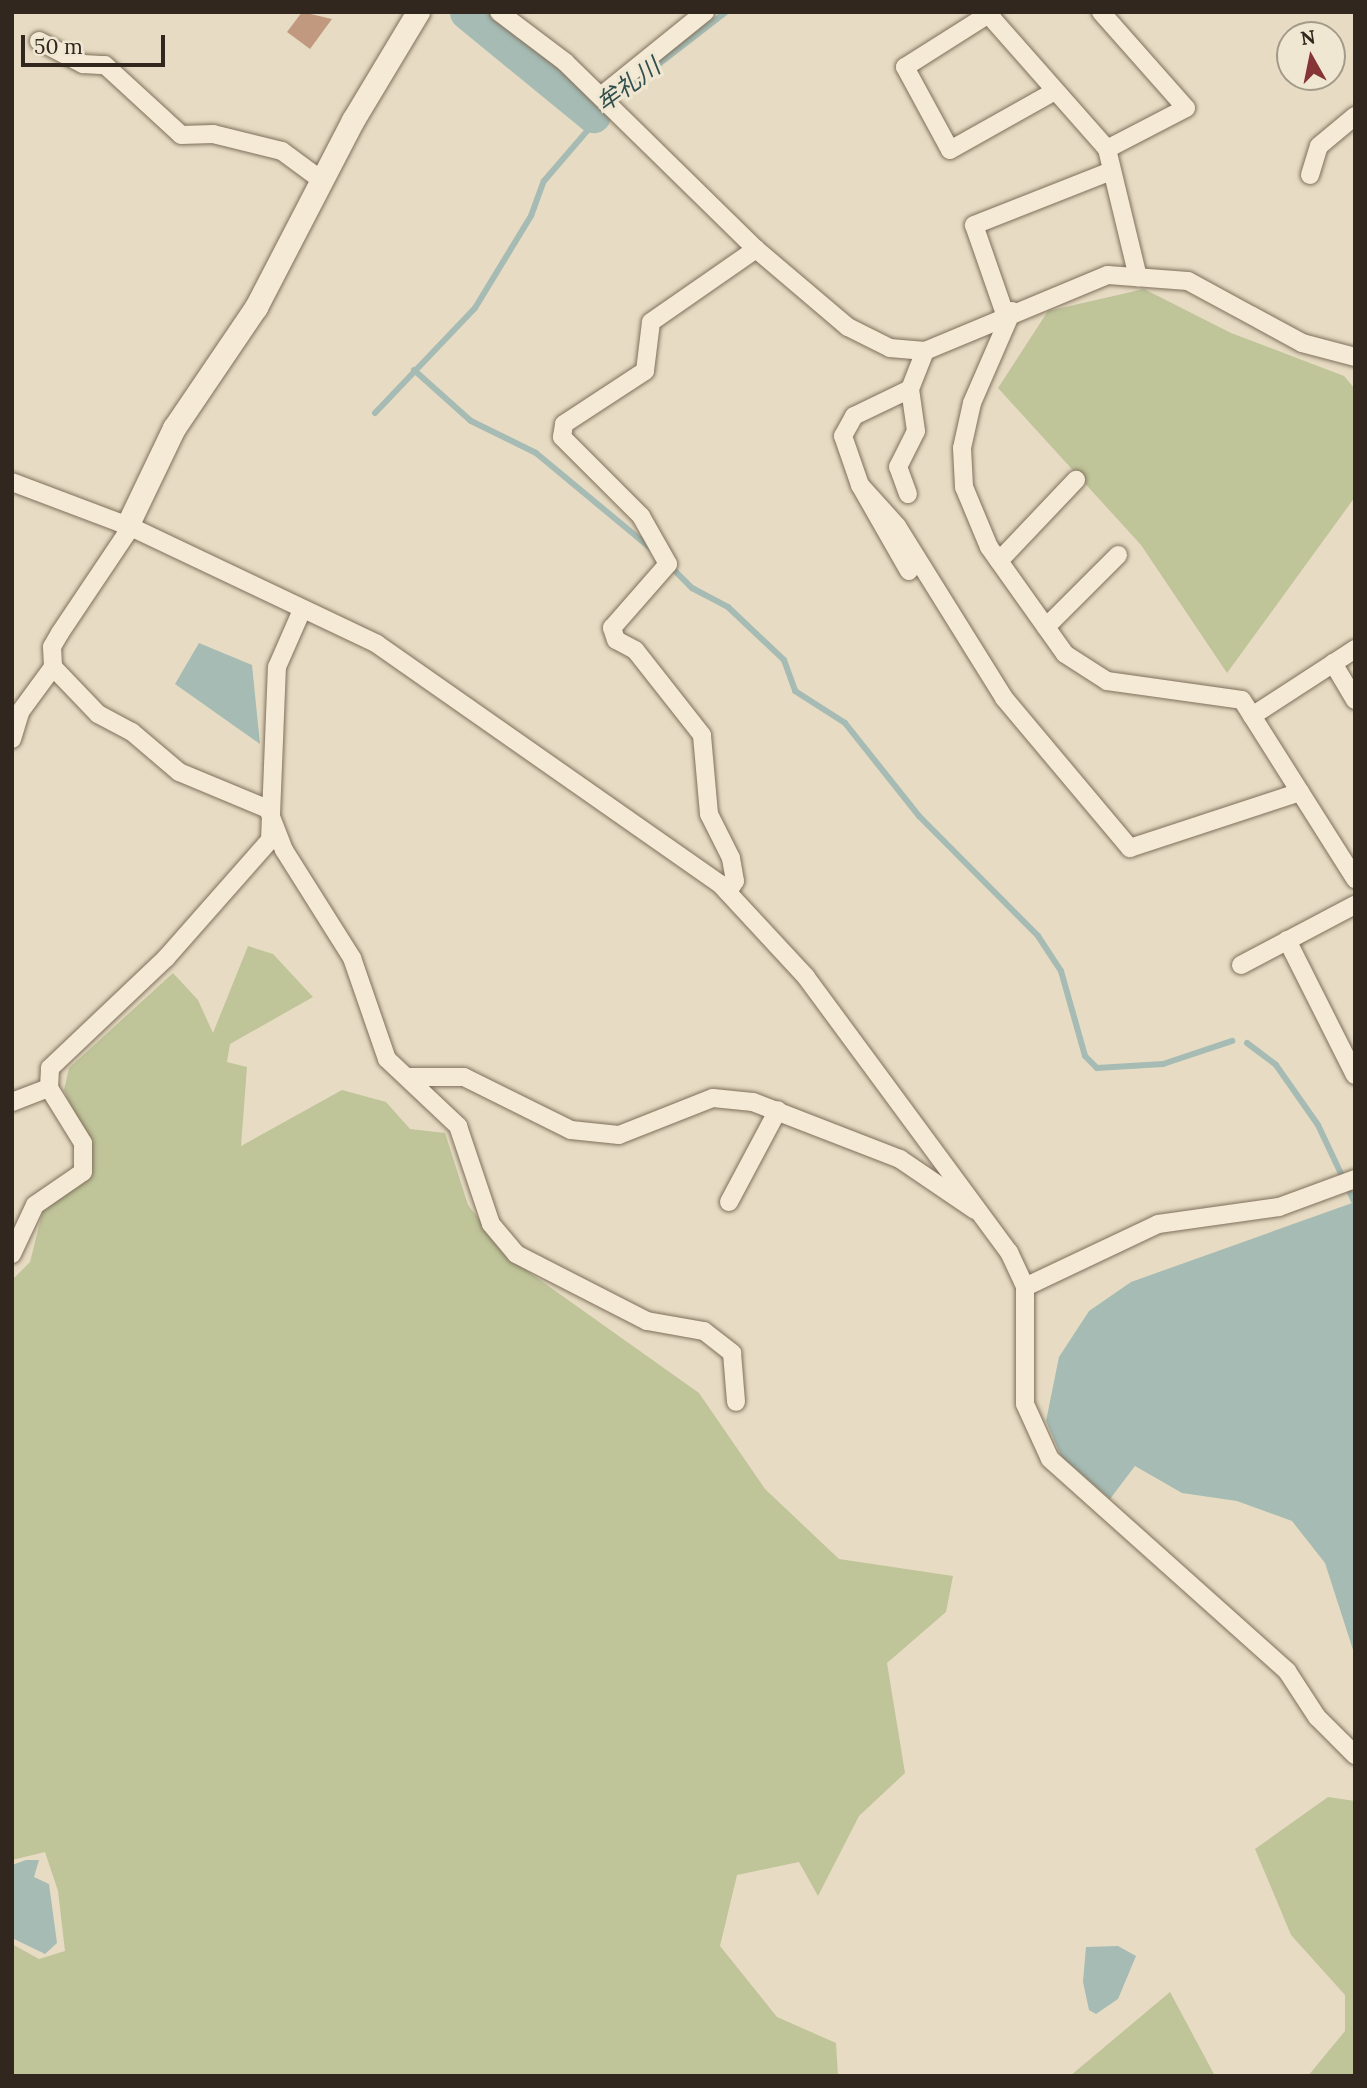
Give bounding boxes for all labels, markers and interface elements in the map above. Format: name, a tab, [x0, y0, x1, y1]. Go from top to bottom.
scale bar	[24, 21, 168, 65]
north arrow	[1276, 21, 1346, 91]
text: N	[1299, 24, 1317, 50]
text: 50 m	[34, 33, 83, 60]
water label: 牟礼川	[590, 52, 666, 118]

